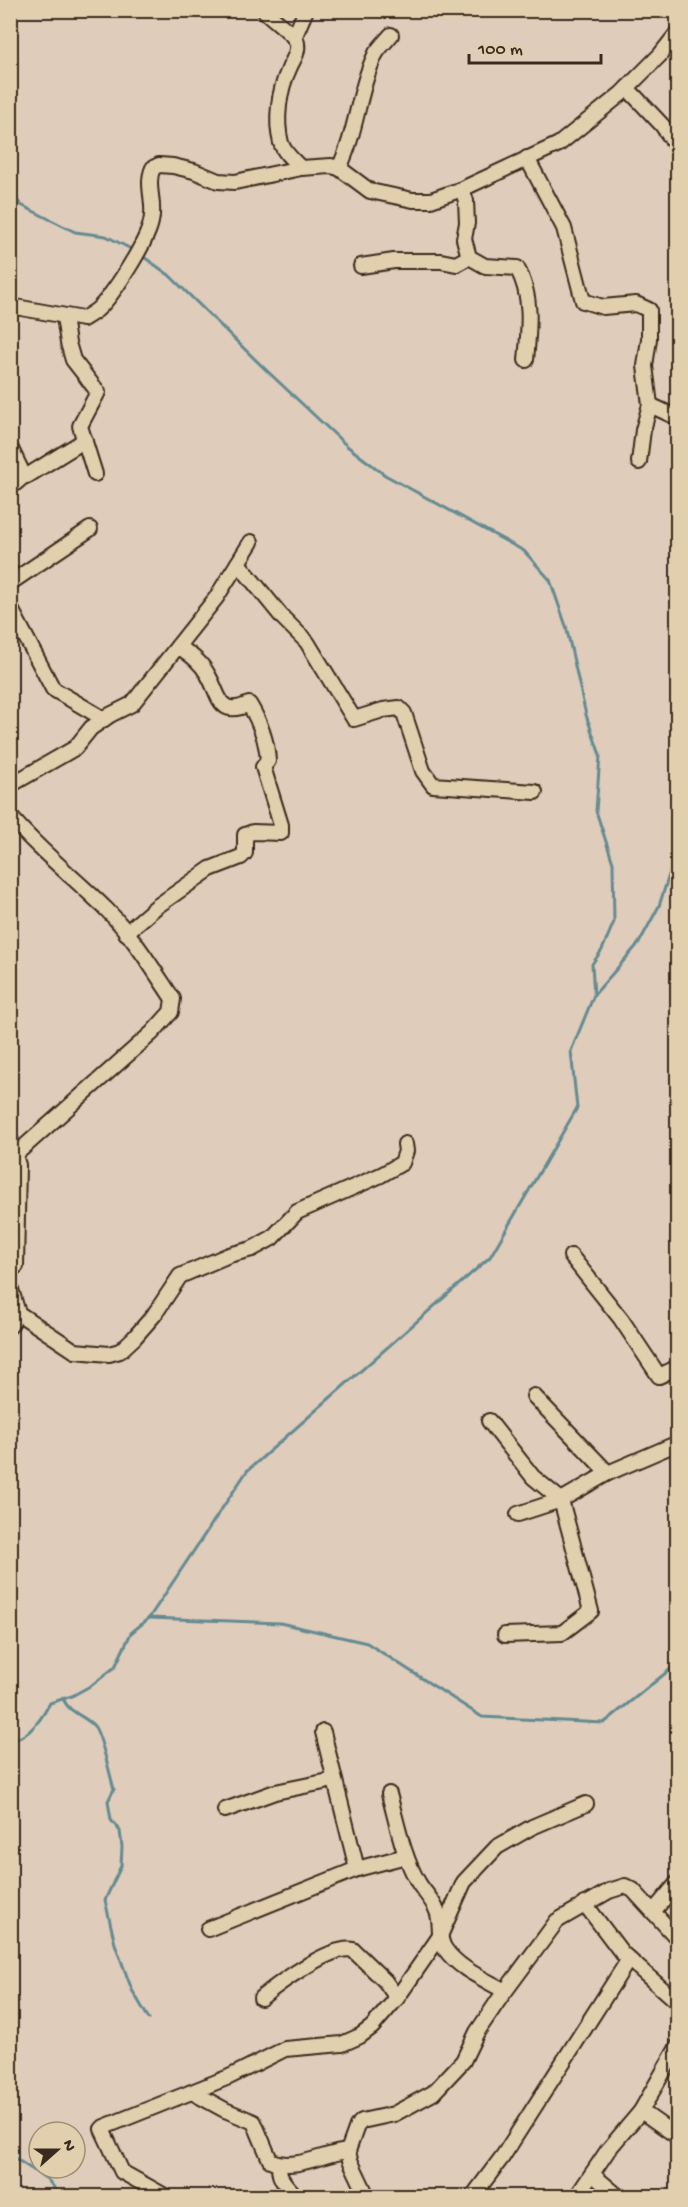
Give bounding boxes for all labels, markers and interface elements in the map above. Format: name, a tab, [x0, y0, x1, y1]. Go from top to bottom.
scale bar	[469, 27, 601, 65]
text: 100 m	[477, 40, 523, 61]
north arrow	[27, 2120, 87, 2180]
text: N	[57, 2138, 79, 2155]

